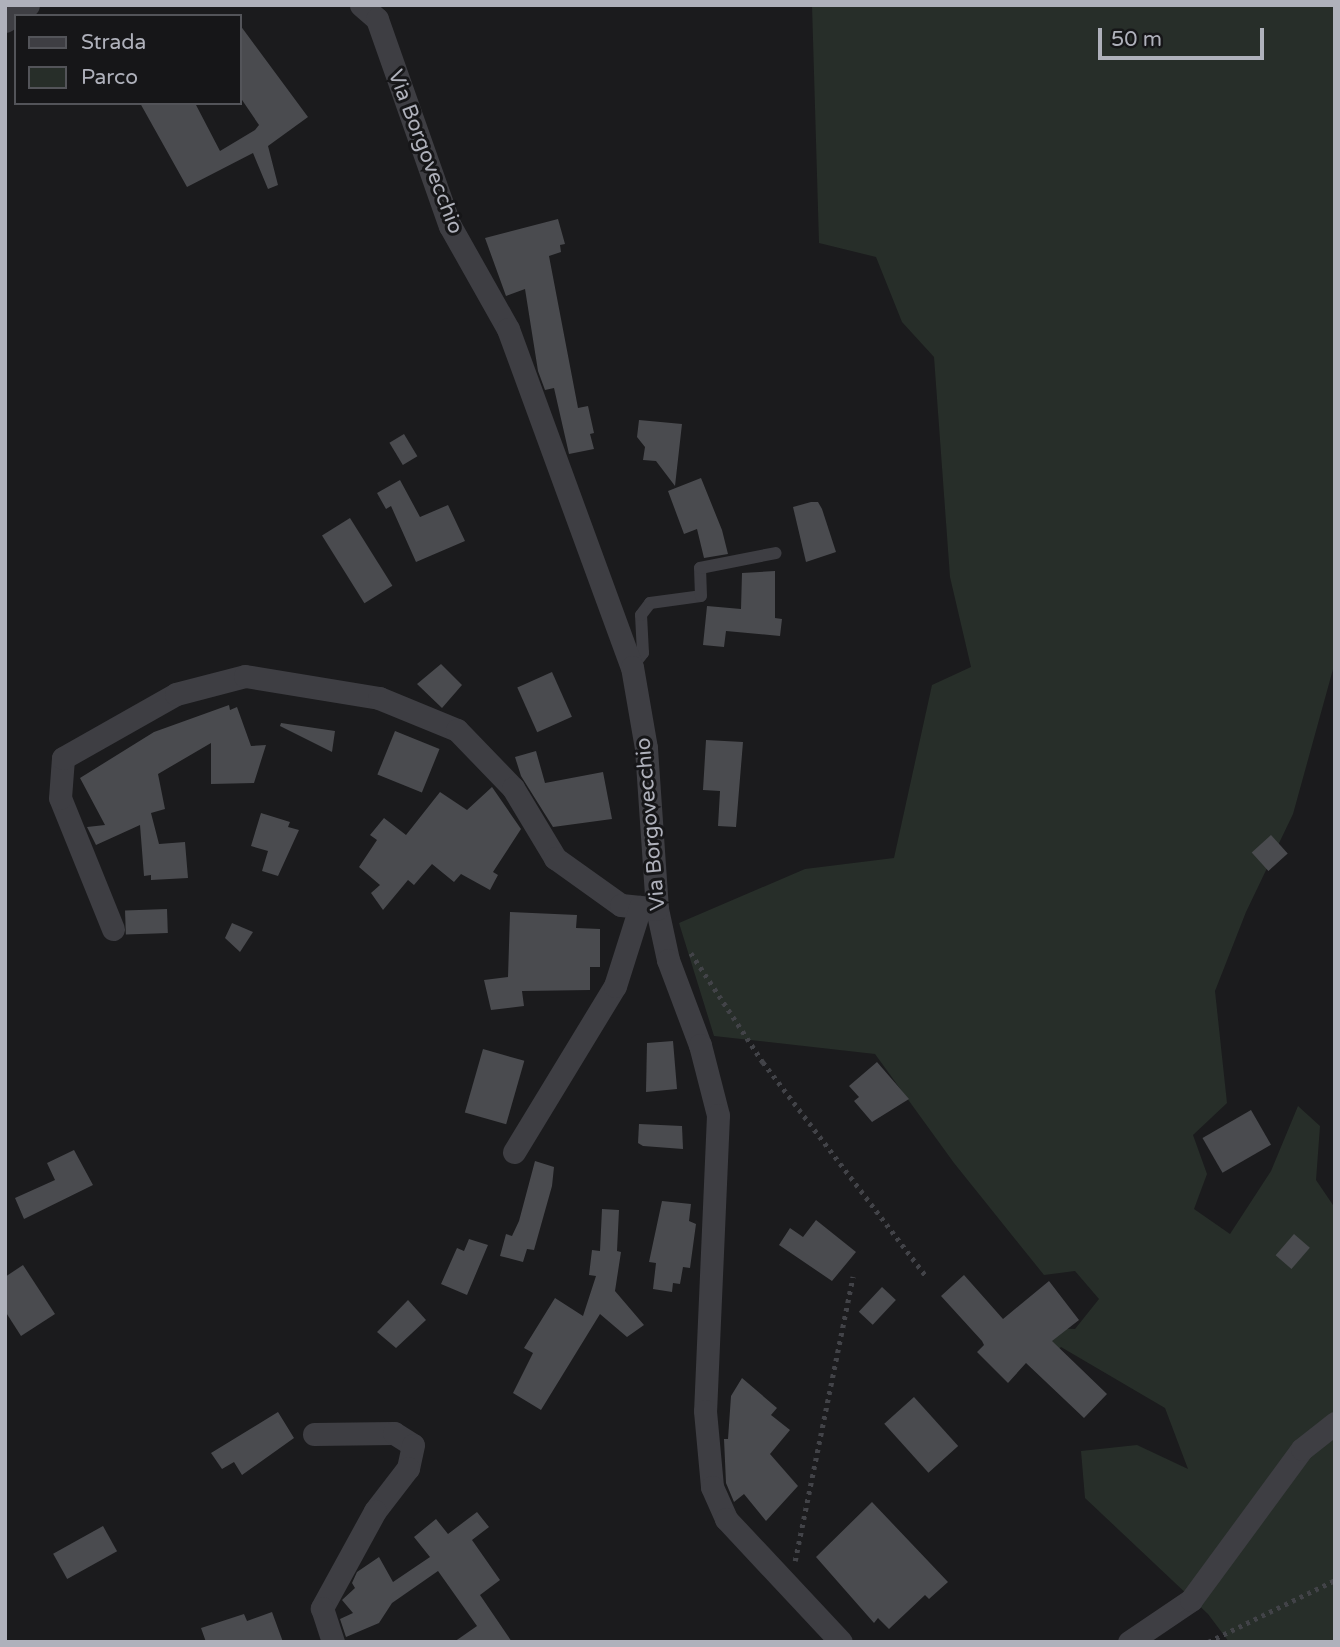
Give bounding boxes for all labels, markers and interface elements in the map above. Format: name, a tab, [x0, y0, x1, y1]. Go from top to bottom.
legend	[14, 14, 242, 105]
scale bar	[1102, 14, 1268, 58]
text: 50 m	[1111, 27, 1162, 52]
text: Strada	[81, 30, 146, 55]
text: Parco	[81, 65, 138, 90]
street label: Via Borgovecchio	[382, 66, 468, 238]
street label: Via Borgovecchio	[631, 736, 671, 912]

